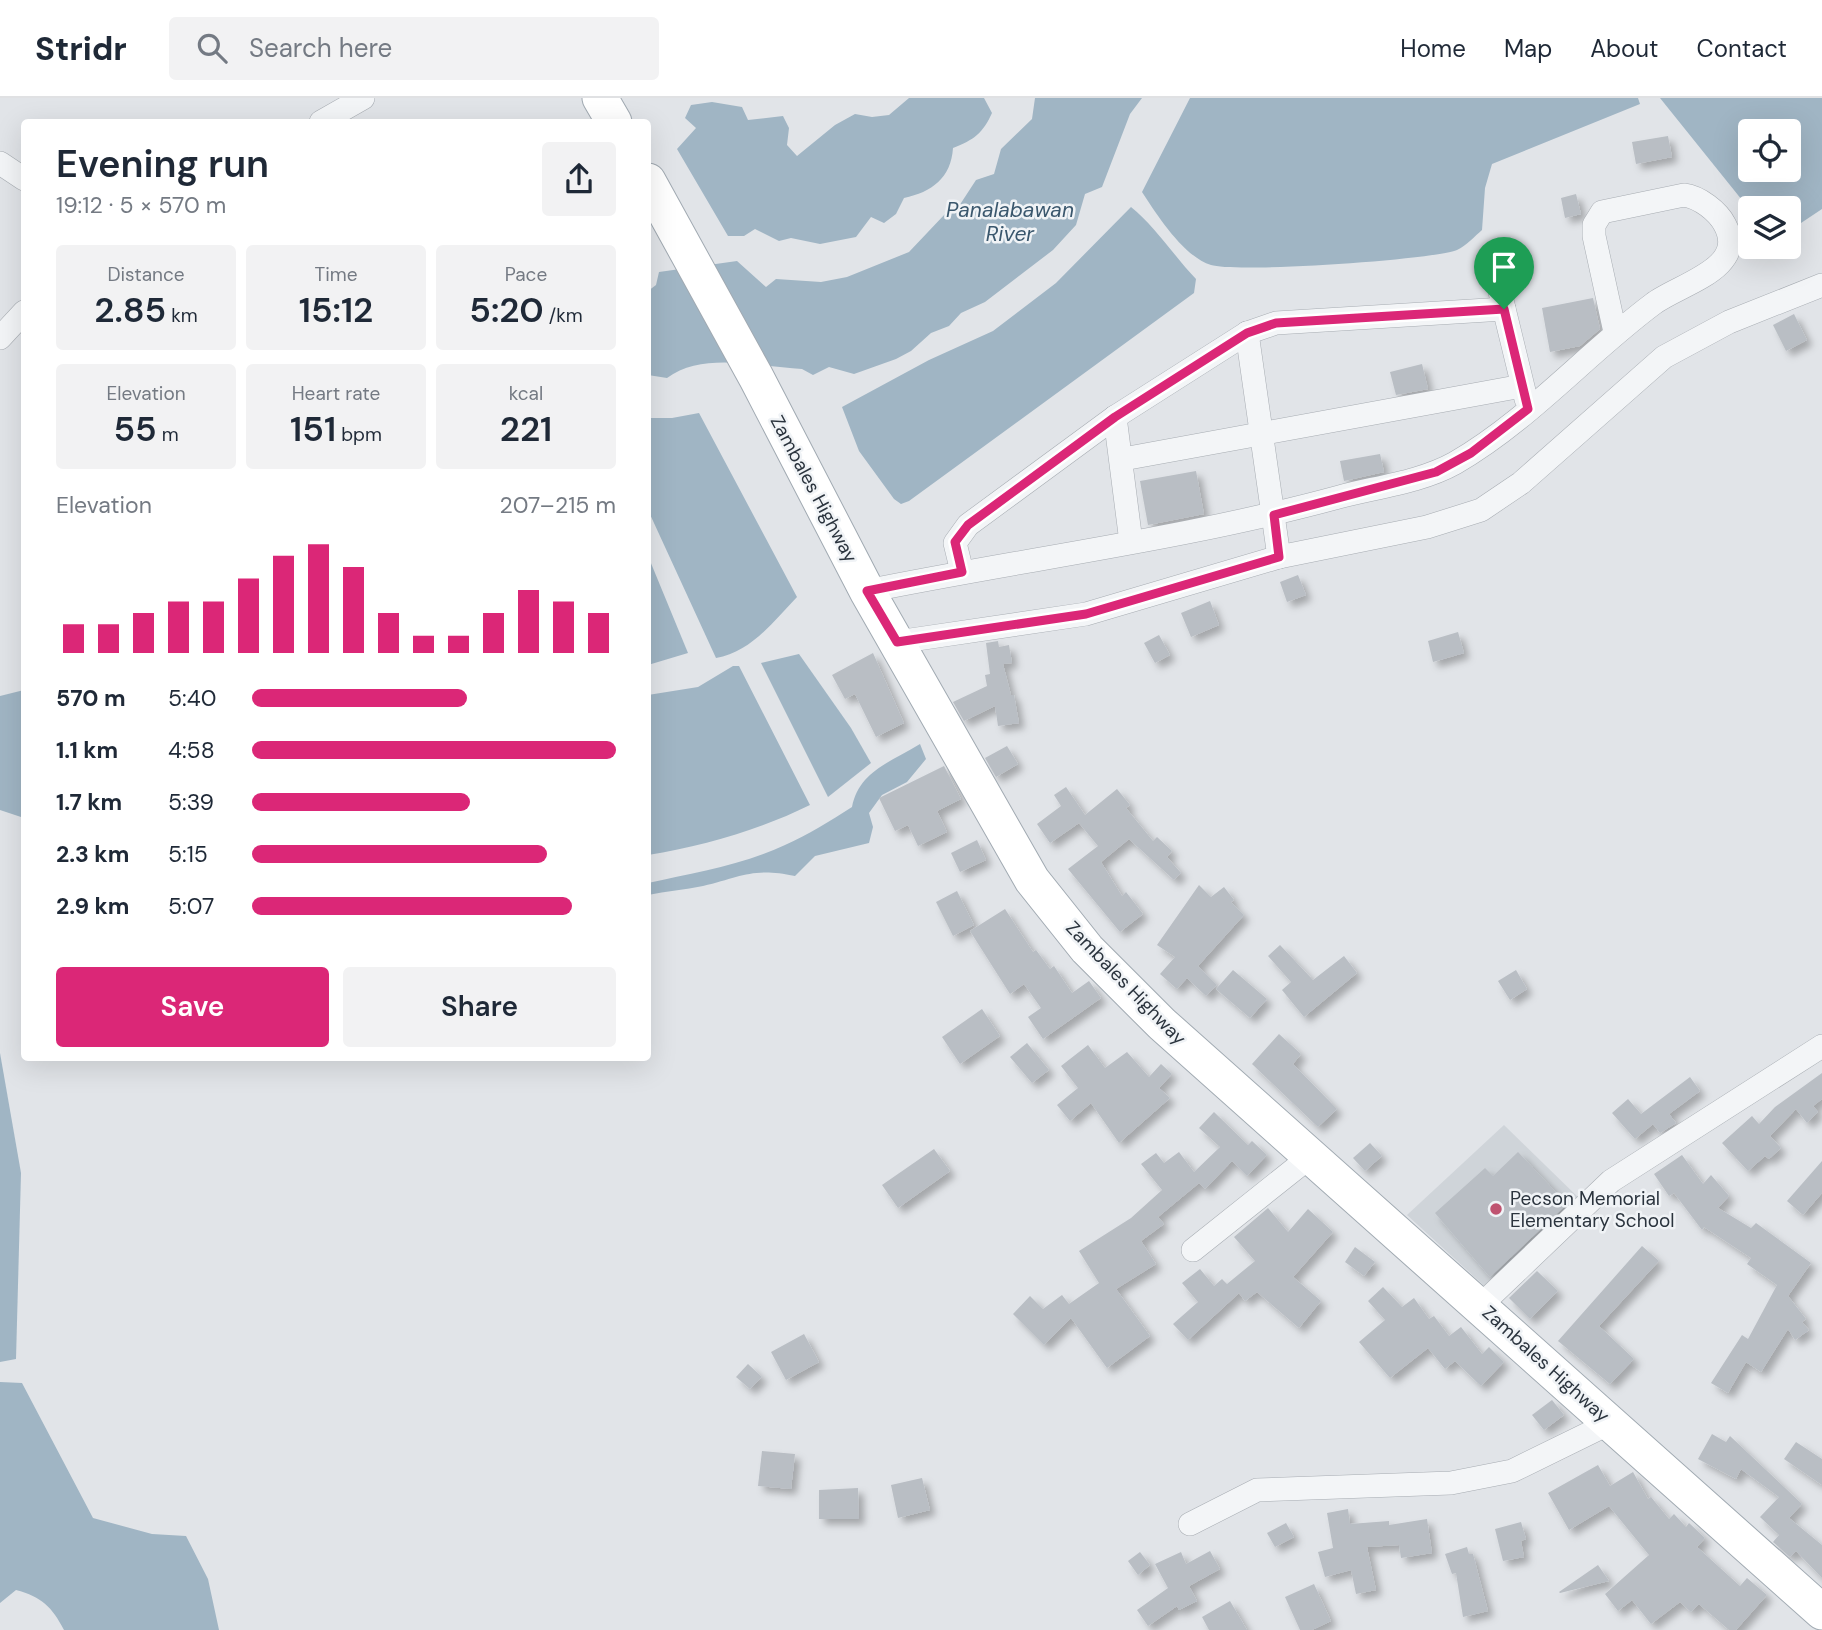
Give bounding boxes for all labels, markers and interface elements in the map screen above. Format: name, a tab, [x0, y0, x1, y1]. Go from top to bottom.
search box	[169, 17, 659, 80]
text: Stridr	[35, 27, 127, 70]
icon: search	[193, 29, 231, 67]
text: Search here	[249, 31, 392, 65]
text: Home	[1400, 33, 1466, 64]
text: Map	[1504, 33, 1552, 64]
text: About	[1590, 33, 1659, 64]
text: Contact	[1697, 33, 1787, 64]
map controls	[1738, 119, 1801, 259]
button: locate	[1738, 119, 1801, 182]
text: Evening run	[56, 139, 269, 189]
button: share	[542, 142, 616, 216]
text: 19:12 · 5 × 570 m	[56, 190, 226, 220]
water label: Panalabawan River	[946, 196, 1074, 248]
button: layers	[1738, 196, 1801, 259]
pin	[1474, 237, 1534, 309]
icon: arrive	[1485, 248, 1523, 286]
text: Distance	[107, 262, 185, 287]
text: Time	[315, 262, 357, 287]
text: Pace	[505, 262, 547, 287]
text: 2.85	[94, 287, 166, 333]
text: 15:12	[299, 287, 373, 333]
text: 5:20	[469, 287, 544, 333]
text: km	[166, 303, 198, 328]
text: /km	[544, 303, 583, 328]
text: Elevation	[106, 381, 186, 406]
text: Heart rate	[292, 381, 380, 406]
text: kcal	[509, 381, 543, 406]
text: 55	[113, 406, 157, 452]
text: 151	[290, 406, 336, 452]
text: 221	[500, 406, 552, 452]
street label: Zambales Highway	[765, 411, 864, 567]
text: m	[157, 422, 179, 447]
text: bpm	[336, 422, 382, 447]
text: Elevation	[56, 490, 152, 520]
text: 207–215 m	[500, 490, 616, 520]
text: 570 m	[56, 683, 126, 713]
text: 5:40	[168, 683, 216, 713]
text: 1.1 km	[56, 735, 118, 765]
text: 4:58	[168, 735, 215, 765]
text: 1.7 km	[56, 787, 122, 817]
text: 5:39	[168, 787, 214, 817]
text: 2.3 km	[56, 839, 129, 869]
text: 5:15	[168, 839, 208, 869]
text: 2.9 km	[56, 891, 129, 921]
text: 5:07	[168, 891, 214, 921]
street label: Zambales Highway	[1060, 916, 1192, 1051]
button: Save	[56, 967, 329, 1047]
button: Share	[343, 967, 616, 1047]
place label: Pecson Memorial Elementary School	[1510, 1186, 1674, 1233]
marker: Pecson Memorial Elementary School	[1488, 1201, 1504, 1217]
street label: Zambales Highway	[1477, 1300, 1615, 1428]

